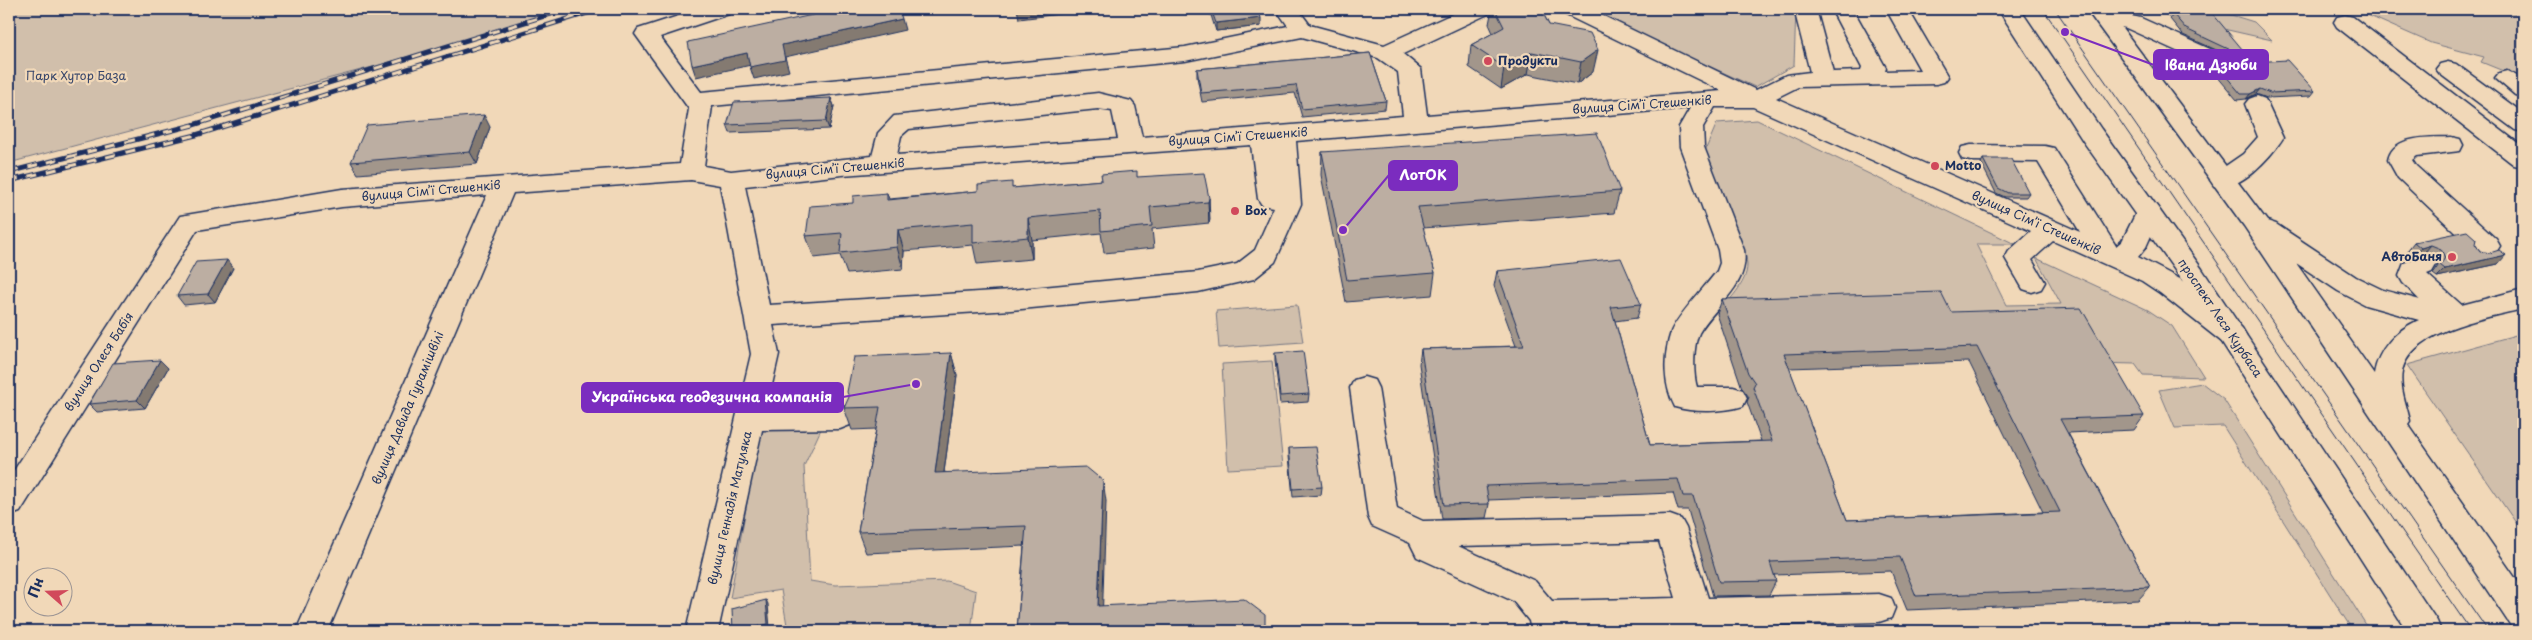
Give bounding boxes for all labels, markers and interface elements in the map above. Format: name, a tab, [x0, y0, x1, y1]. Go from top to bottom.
callout: Івана Дзюби	[2154, 50, 2268, 79]
place label: Продукти	[1498, 51, 1558, 69]
text: Івана Дзюби	[2165, 54, 2257, 75]
marker: Продукти	[1482, 55, 1494, 67]
park label: Парк Хутор База	[26, 66, 127, 84]
street label: вулиця Сімʼї Стешенків	[1572, 90, 1712, 118]
street label: вулиця Сімʼї Стешенків	[1168, 122, 1308, 150]
street label: вулиця Сімʼї Стешенків	[765, 153, 905, 183]
place label: Motto	[1945, 156, 1981, 174]
marker: Motto	[1929, 160, 1941, 172]
callout: ЛотОК	[1389, 161, 1457, 190]
text: ЛотОК	[1399, 164, 1447, 185]
street label: вулиця Сімʼї Стешенків	[361, 175, 501, 205]
street label: вулиця Сімʼї Стешенків	[1969, 186, 2104, 259]
place label: Box	[1245, 201, 1267, 219]
marker: Box	[1229, 205, 1241, 217]
place label: АвтоБаня	[2381, 247, 2442, 265]
marker: АвтоБаня	[2446, 251, 2458, 263]
street label: проспект Леся Курбаса	[2174, 254, 2268, 381]
street label: вулиця Олеся Бабія	[59, 308, 137, 415]
street label: вулиця Давида Гурамішвілі	[367, 328, 448, 487]
callout: Українська геодезична компанія	[582, 383, 843, 412]
text: Українська геодезична компанія	[591, 386, 832, 407]
street label: вулиця Геннадія Матуляка	[703, 429, 756, 587]
north arrow	[22, 568, 72, 618]
text: Пн	[22, 574, 49, 601]

